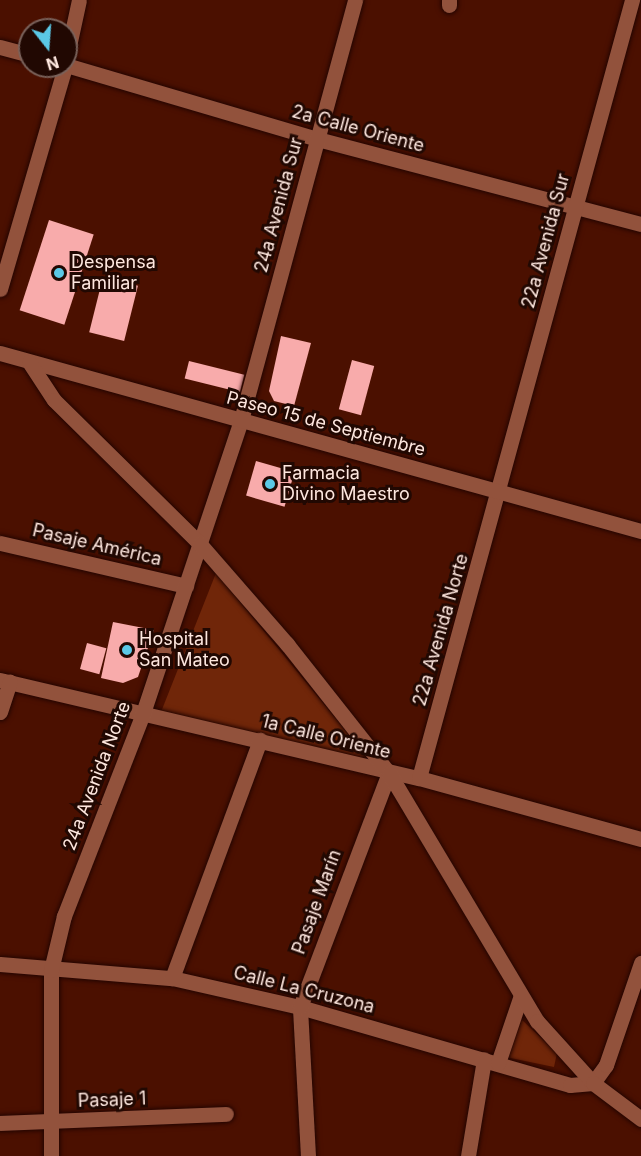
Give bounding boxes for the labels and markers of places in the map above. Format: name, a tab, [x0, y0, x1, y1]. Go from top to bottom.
place label: Despensa Familiar	[71, 252, 156, 294]
marker: Despensa Familiar	[52, 266, 66, 280]
place label: Farmacia Divino Maestro	[282, 463, 410, 506]
marker: Farmacia Divino Maestro	[263, 477, 277, 491]
place label: Hospital San Mateo	[139, 629, 230, 672]
marker: Hospital San Mateo	[120, 643, 134, 657]

